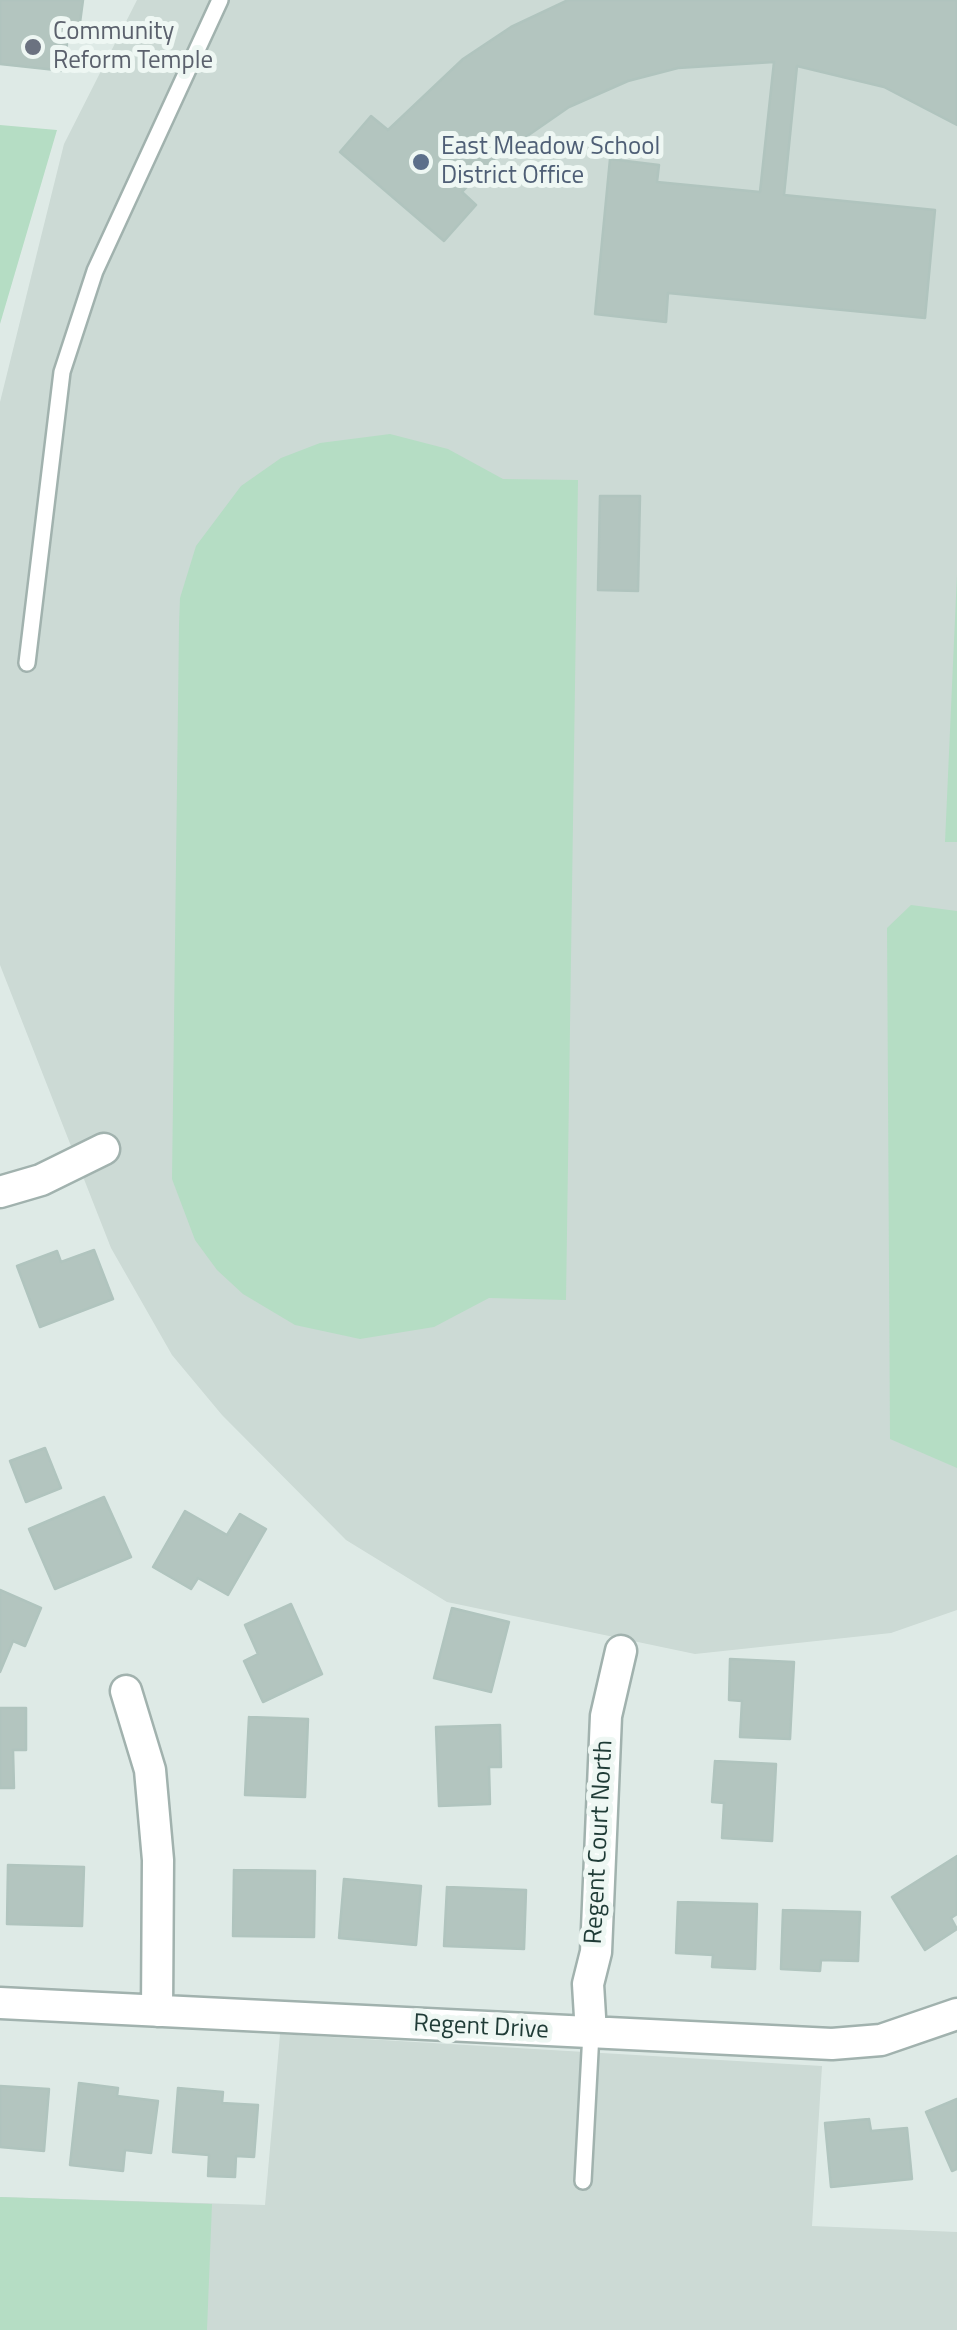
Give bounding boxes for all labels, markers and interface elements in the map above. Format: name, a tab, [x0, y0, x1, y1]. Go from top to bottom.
place label: Community Reform Temple	[53, 18, 213, 77]
marker: Community Reform Temple	[22, 36, 44, 58]
place label: East Meadow School District Office	[441, 133, 660, 192]
marker: East Meadow School District Office	[410, 151, 432, 173]
street label: Regent Court North	[580, 1739, 620, 1945]
street label: Regent Drive	[413, 2009, 549, 2047]

